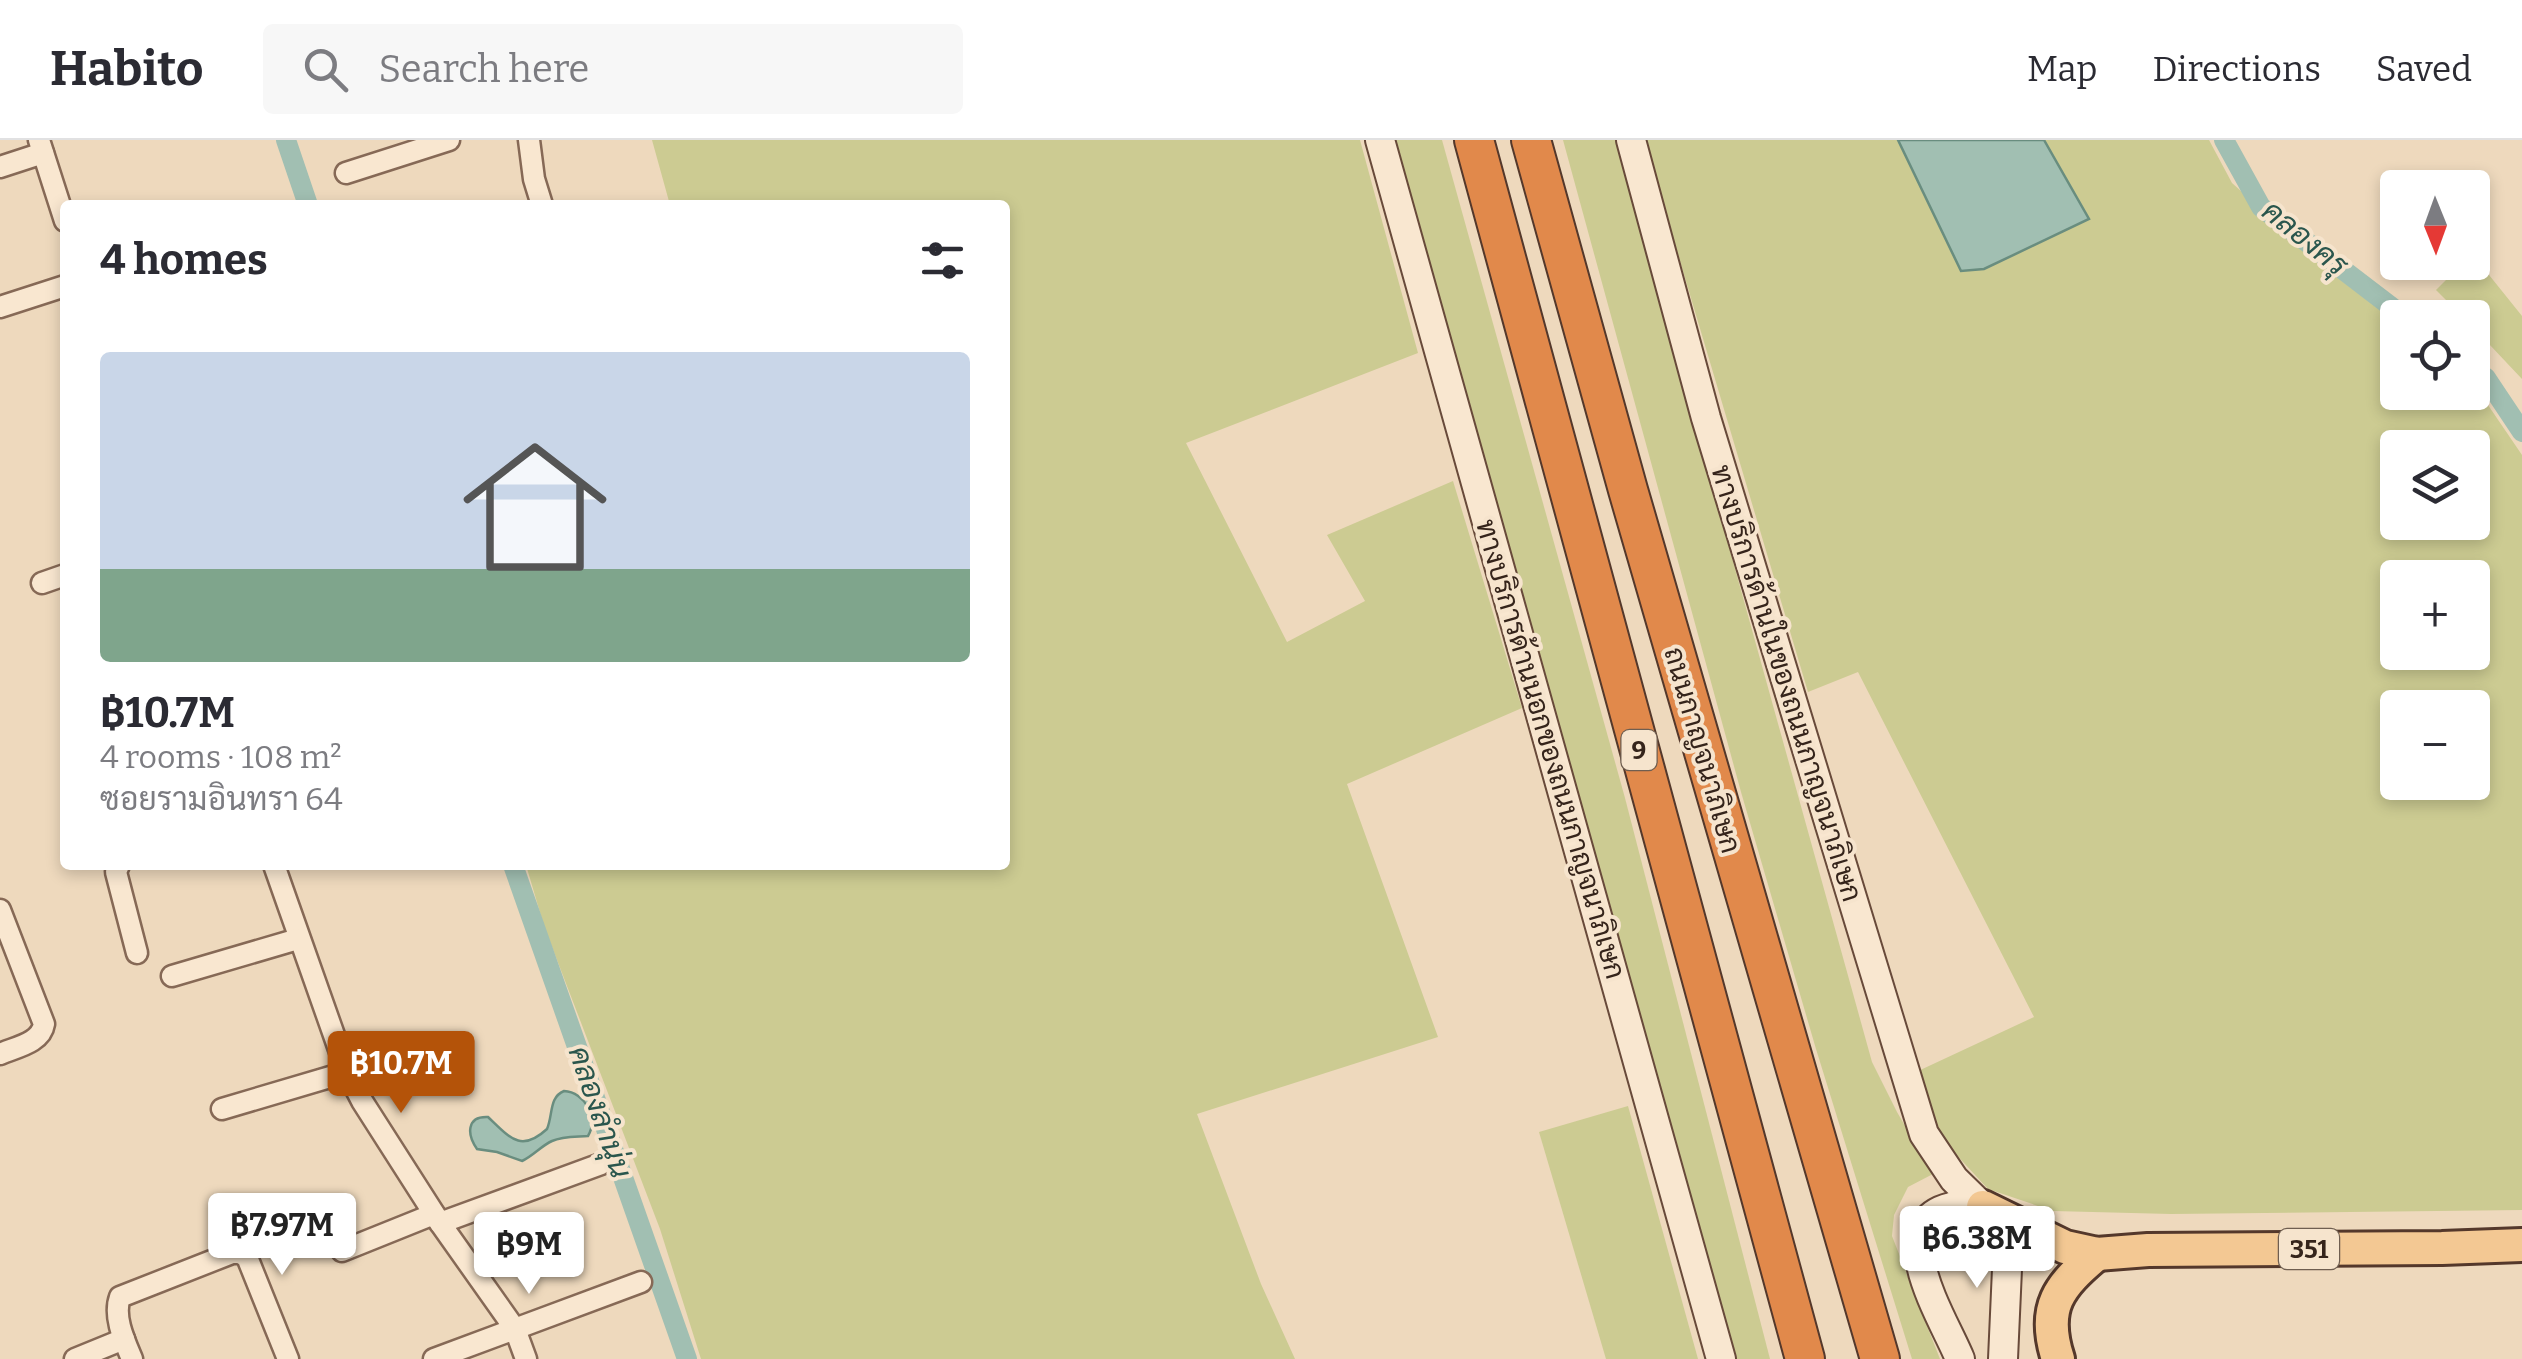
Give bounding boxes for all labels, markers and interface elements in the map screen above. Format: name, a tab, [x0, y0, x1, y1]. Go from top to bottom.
search box	[263, 24, 963, 114]
text: Habito	[50, 40, 203, 98]
icon: search	[298, 42, 353, 97]
text: Search here	[378, 46, 589, 92]
text: Map	[2027, 48, 2097, 90]
text: Directions	[2152, 48, 2321, 90]
text: Saved	[2376, 48, 2472, 90]
north arrow	[2380, 170, 2490, 280]
map controls	[2380, 170, 2490, 800]
water label: คลองครุ	[2253, 193, 2356, 287]
icon: filters	[915, 233, 970, 288]
text: 4 homes	[100, 235, 268, 285]
button: locate	[2380, 300, 2490, 410]
icon: home	[445, 417, 625, 597]
button: layers	[2380, 430, 2490, 540]
street label: ทางบริการด้านในของถนนกาญจนาภิเษก	[1703, 460, 1872, 906]
street label: ทางบริการด้านนอกของถนนกาญจนาภิเษก	[1468, 515, 1634, 983]
button: +	[2380, 560, 2490, 670]
street label: ถนนกาญจนาภิเษก	[1656, 643, 1748, 857]
text: ฿10.7M	[100, 688, 235, 738]
button: −	[2380, 690, 2490, 800]
road number: 9	[1622, 730, 1656, 770]
text: 4 rooms · 108 m²	[100, 738, 342, 776]
text: ซอยรามอินทรา 64	[100, 780, 343, 818]
pin: ฿10.7M	[320, 1031, 482, 1116]
water label: คลองลำนุ่น	[558, 1041, 639, 1184]
text: ฿10.7M	[350, 1044, 452, 1082]
pin: ฿7.97M	[201, 1193, 363, 1278]
text: ฿7.97M	[230, 1206, 334, 1244]
pin: ฿6.38M	[1896, 1206, 2058, 1291]
pin: ฿9M	[481, 1212, 577, 1297]
text: ฿6.38M	[1922, 1219, 2032, 1257]
text: ฿9M	[496, 1225, 562, 1263]
road number: 351	[2279, 1229, 2339, 1269]

